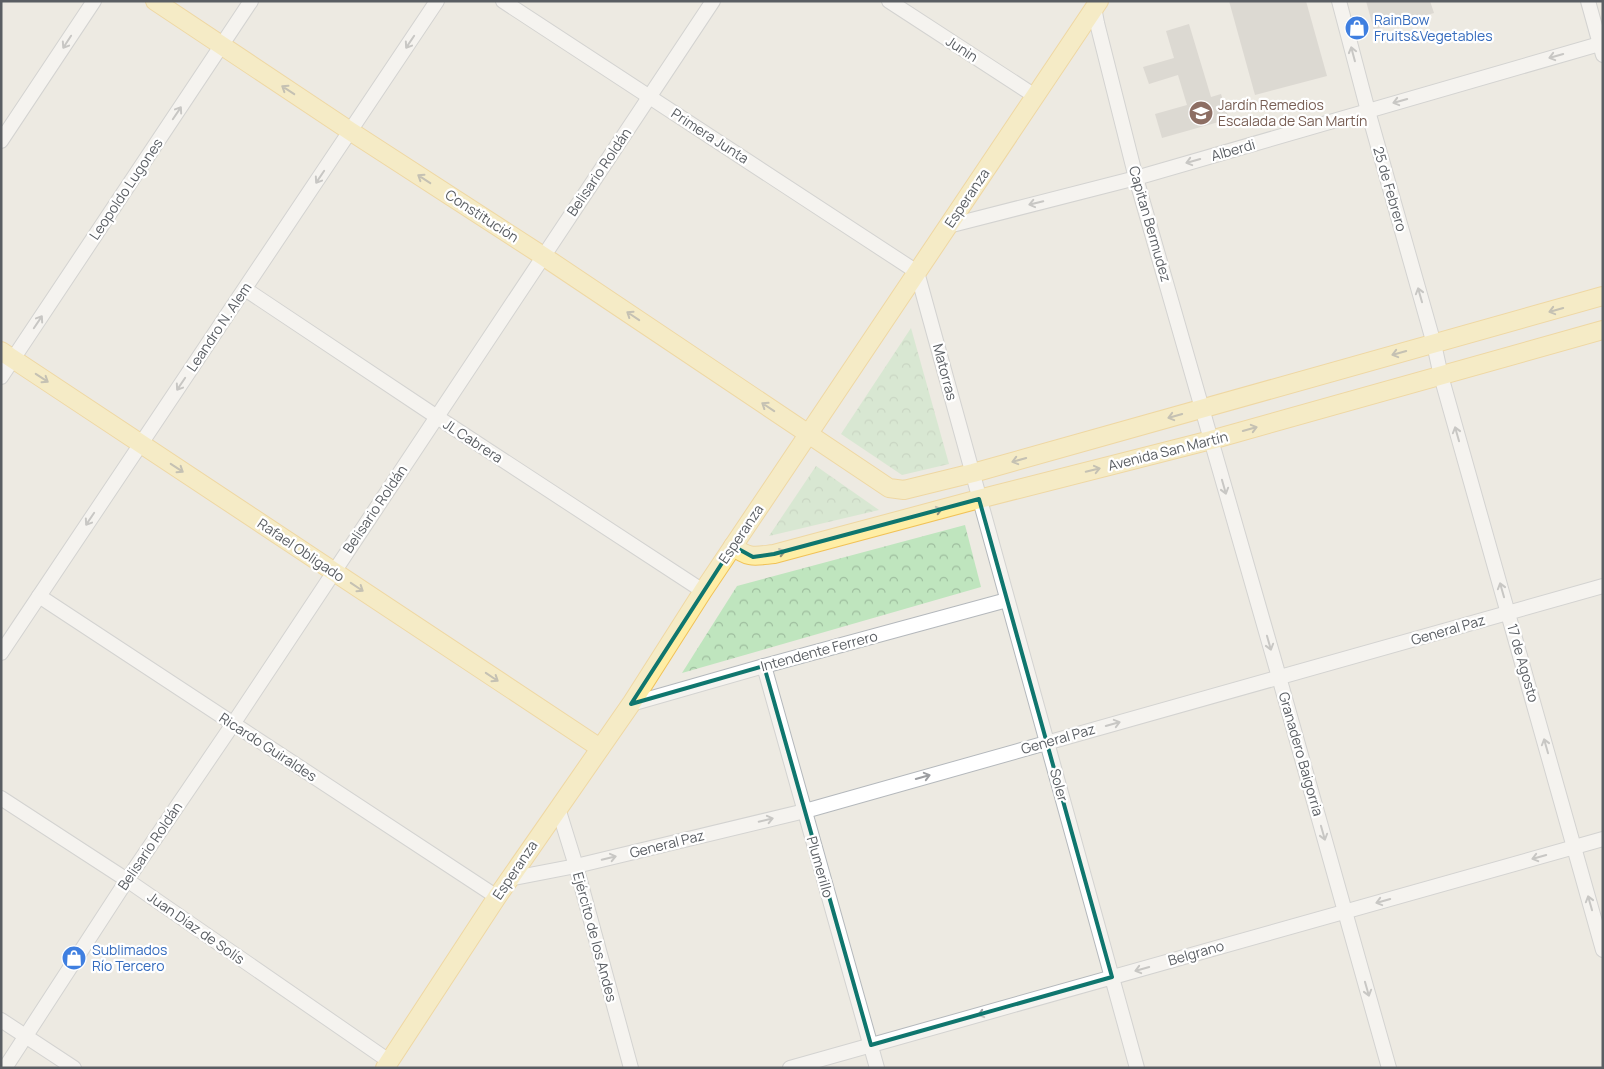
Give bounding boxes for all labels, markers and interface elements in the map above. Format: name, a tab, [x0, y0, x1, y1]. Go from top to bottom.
place label: RainBow Fruits&Vegetables	[1374, 10, 1493, 45]
shop icon: RainBow Fruits&Vegetables	[1344, 15, 1370, 41]
street label: Junin	[943, 31, 982, 66]
one-way arrow	[405, 34, 415, 48]
one-way arrow	[62, 35, 72, 49]
one-way arrow	[1348, 46, 1357, 62]
one-way arrow	[1548, 52, 1564, 62]
one-way arrow	[281, 84, 295, 95]
place label: Jardín Remedios Escalada de San Martín	[1218, 95, 1367, 130]
one-way arrow	[1392, 97, 1408, 107]
school or university icon: Jardín Remedios Escalada de San Martín	[1188, 100, 1214, 126]
street label: Primera Junta	[668, 103, 753, 168]
one-way arrow	[172, 107, 182, 121]
street label: Belisario Roldán	[562, 124, 635, 220]
street label: Leopoldo Lugones	[85, 134, 167, 243]
street label: Alberdi	[1209, 134, 1257, 165]
street label: 25 de Febrero	[1369, 144, 1412, 234]
one-way arrow	[1186, 157, 1202, 167]
street label: Esperanza	[940, 164, 993, 231]
street label: Capitan Bermudez	[1125, 164, 1176, 284]
one-way arrow	[315, 169, 325, 183]
one-way arrow	[417, 173, 431, 184]
street label: Constitución	[442, 185, 523, 246]
one-way arrow	[1029, 199, 1045, 208]
street label: Leandro N. Alem	[182, 278, 255, 375]
one-way arrow	[1414, 287, 1424, 303]
one-way arrow	[1548, 305, 1564, 315]
one-way arrow	[626, 311, 640, 321]
one-way arrow	[33, 315, 43, 329]
street label: Matorras	[929, 341, 962, 402]
one-way arrow	[1392, 349, 1408, 359]
one-way arrow	[35, 373, 49, 384]
one-way arrow	[176, 377, 186, 391]
one-way arrow	[761, 402, 775, 412]
one-way arrow	[1168, 412, 1184, 421]
street label: JL Cabrera	[440, 414, 507, 467]
one-way arrow	[1241, 424, 1257, 433]
street label: Avenida San Martín	[1106, 426, 1230, 475]
one-way arrow	[1452, 426, 1462, 442]
one-way arrow	[1011, 456, 1027, 465]
street label: Belisario Roldán	[338, 461, 411, 557]
one-way arrow	[170, 463, 184, 473]
one-way arrow	[1084, 465, 1100, 474]
one-way arrow	[1220, 478, 1230, 494]
street label: Esperanza	[714, 500, 767, 567]
one-way arrow	[927, 505, 943, 515]
one-way arrow	[85, 512, 95, 526]
street label: Rafael Obligado	[254, 513, 348, 586]
one-way arrow	[770, 548, 786, 557]
one-way arrow	[349, 582, 363, 592]
one-way arrow	[1497, 582, 1507, 598]
street label: General Paz	[1409, 610, 1487, 649]
street label: 17 de Agosto	[1503, 621, 1544, 704]
street label: Intendente Ferrero	[758, 626, 879, 675]
one-way arrow	[1265, 635, 1275, 651]
one-way arrow	[485, 671, 499, 682]
street label: Granadero Baigorria	[1275, 690, 1328, 818]
street label: Ricardo Guiraldes	[216, 708, 321, 785]
one-way arrow	[1105, 718, 1121, 728]
street label: General Paz	[1019, 719, 1097, 758]
one-way arrow	[1541, 739, 1550, 755]
street label: Soler	[1046, 766, 1073, 803]
one-way arrow	[915, 772, 931, 782]
street label: Belisario Roldán	[113, 798, 186, 894]
one-way arrow	[758, 815, 774, 824]
street label: General Paz	[628, 825, 706, 862]
one-way arrow	[1319, 825, 1329, 841]
street label: Plumerillo	[803, 834, 838, 900]
street label: Esperanza	[488, 836, 541, 903]
one-way arrow	[600, 853, 616, 862]
one-way arrow	[1531, 853, 1547, 862]
street label: Ejército de los Andes	[569, 870, 622, 1004]
street label: Juan Díaz de Solís	[144, 887, 249, 968]
one-way arrow	[1584, 895, 1594, 911]
one-way arrow	[1375, 897, 1391, 906]
street label: Belgrano	[1166, 935, 1226, 970]
place label: Sublimados Río Tercero	[92, 940, 167, 975]
shop icon: Sublimados Río Tercero	[61, 945, 87, 971]
one-way arrow	[1134, 964, 1150, 974]
one-way arrow	[1363, 981, 1372, 997]
one-way arrow	[978, 1008, 994, 1018]

